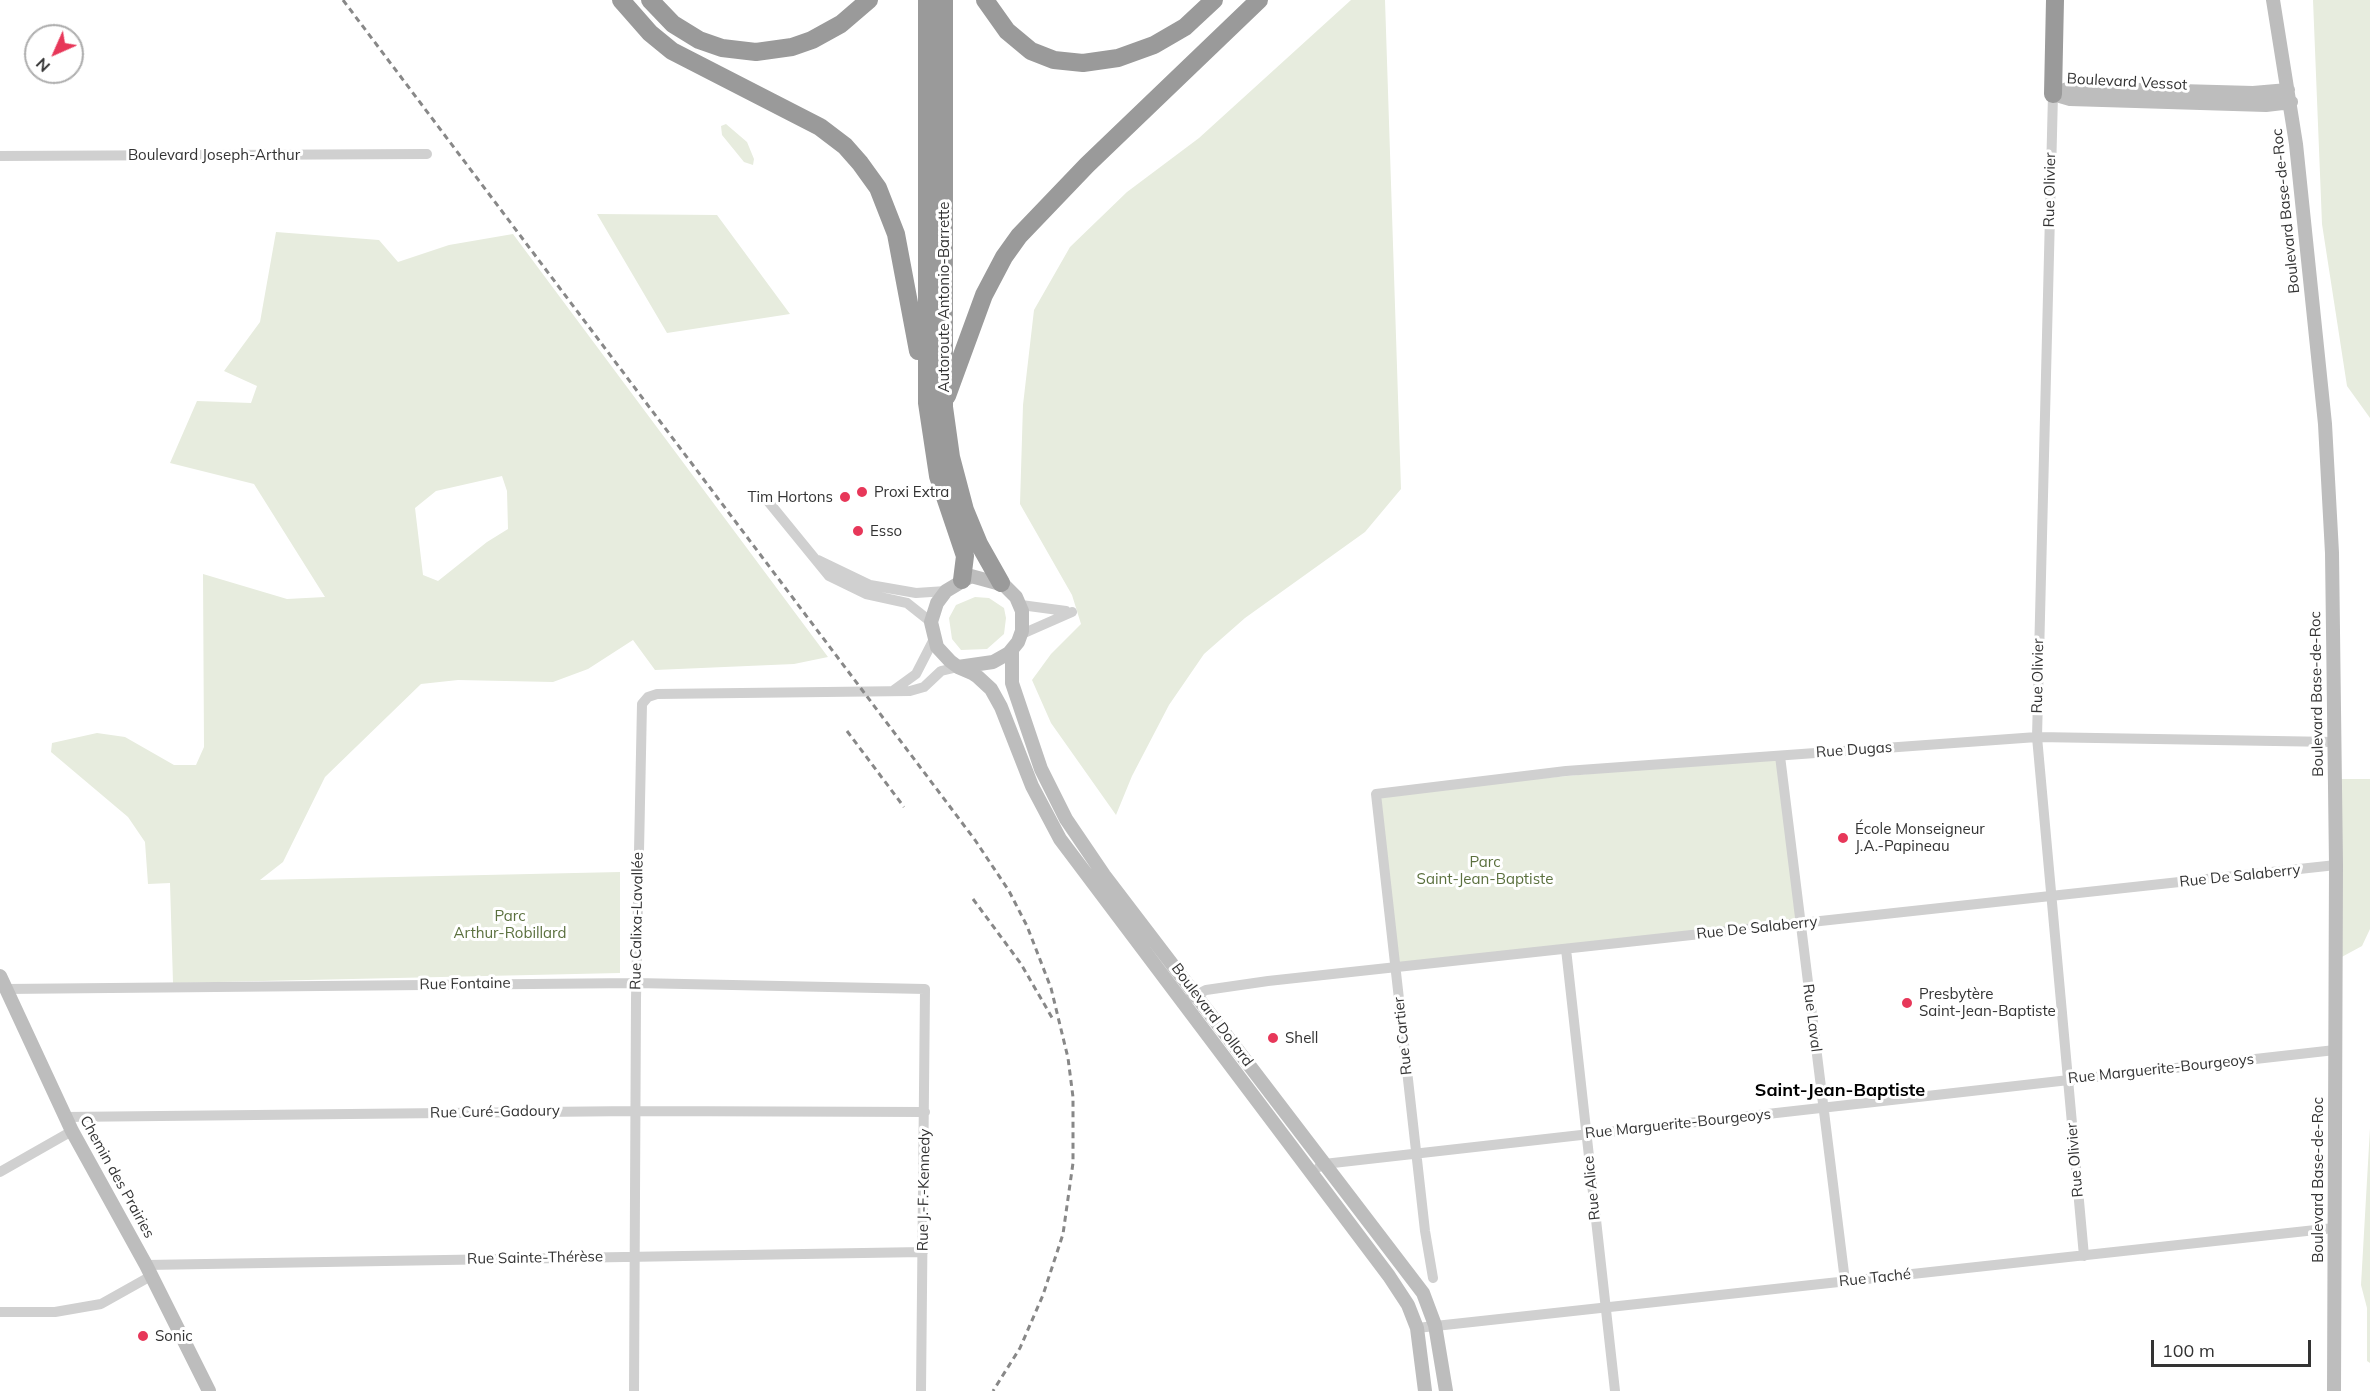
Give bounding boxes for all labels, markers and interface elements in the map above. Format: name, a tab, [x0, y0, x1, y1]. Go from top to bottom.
north arrow	[24, 24, 84, 84]
text: N	[31, 54, 54, 77]
street label: Boulevard Vessot	[2066, 70, 2188, 94]
street label: Boulevard Base-de-Roc	[2268, 128, 2304, 294]
street label: Boulevard Joseph-Arthur	[128, 146, 300, 164]
street label: Rue Olivier	[2040, 152, 2060, 228]
street label: Autoroute Antonio-Barrette	[935, 202, 953, 392]
place label: Proxi Extra	[874, 483, 949, 501]
marker: Proxi Extra	[855, 485, 869, 499]
place label: Tim Hortons	[747, 488, 833, 506]
marker: Tim Hortons	[838, 490, 852, 504]
place label: Esso	[870, 522, 902, 540]
marker: Esso	[851, 524, 865, 538]
street label: Boulevard Base-de-Roc	[2307, 611, 2327, 777]
street label: Rue Olivier	[2028, 638, 2048, 714]
street label: Rue Dugas	[1815, 738, 1893, 762]
place label: École Monseigneur J.A.-Papineau	[1855, 820, 1985, 855]
marker: École Monseigneur J.A.-Papineau	[1836, 831, 1850, 845]
street label: Rue Calixa-Lavallée	[627, 852, 647, 990]
park label: Parc Saint-Jean-Baptiste	[1417, 853, 1553, 888]
street label: Rue De Salaberry	[2179, 861, 2301, 891]
park label: Parc Arthur-Robillard	[454, 907, 566, 942]
street label: Rue De Salaberry	[1696, 913, 1818, 943]
street label: Boulevard Dollard	[1167, 960, 1257, 1070]
street label: Rue Fontaine	[419, 974, 511, 994]
street label: Rue Laval	[1799, 983, 1825, 1053]
place label: Presbytère Saint-Jean-Baptiste	[1919, 985, 2056, 1020]
street label: Rue Cartier	[1390, 996, 1416, 1076]
marker: Presbytère Saint-Jean-Baptiste	[1900, 996, 1914, 1010]
place label: Shell	[1285, 1029, 1318, 1047]
marker: Shell	[1266, 1031, 1280, 1045]
street label: Rue Marguerite-Bourgeoys	[2067, 1050, 2255, 1088]
district label: Saint-Jean-Baptiste	[1755, 1080, 1925, 1102]
street label: Boulevard Base-de-Roc	[2309, 1097, 2327, 1263]
street label: Rue Curé-Gadoury	[430, 1102, 560, 1122]
street label: Rue Marguerite-Bourgeoys	[1584, 1105, 1772, 1143]
street label: Chemin des Prairies	[76, 1113, 158, 1241]
street label: Rue Olivier	[2063, 1122, 2087, 1198]
street label: Rue J.-F.-Kennedy	[914, 1129, 934, 1251]
street label: Rue Alice	[1580, 1155, 1604, 1221]
street label: Rue Sainte-Thérèse	[467, 1248, 603, 1268]
street label: Rue Taché	[1838, 1265, 1912, 1291]
place label: Sonic	[155, 1327, 193, 1345]
scale bar	[2154, 1328, 2314, 1366]
marker: Sonic	[136, 1329, 150, 1343]
text: 100 m	[2162, 1339, 2215, 1362]

